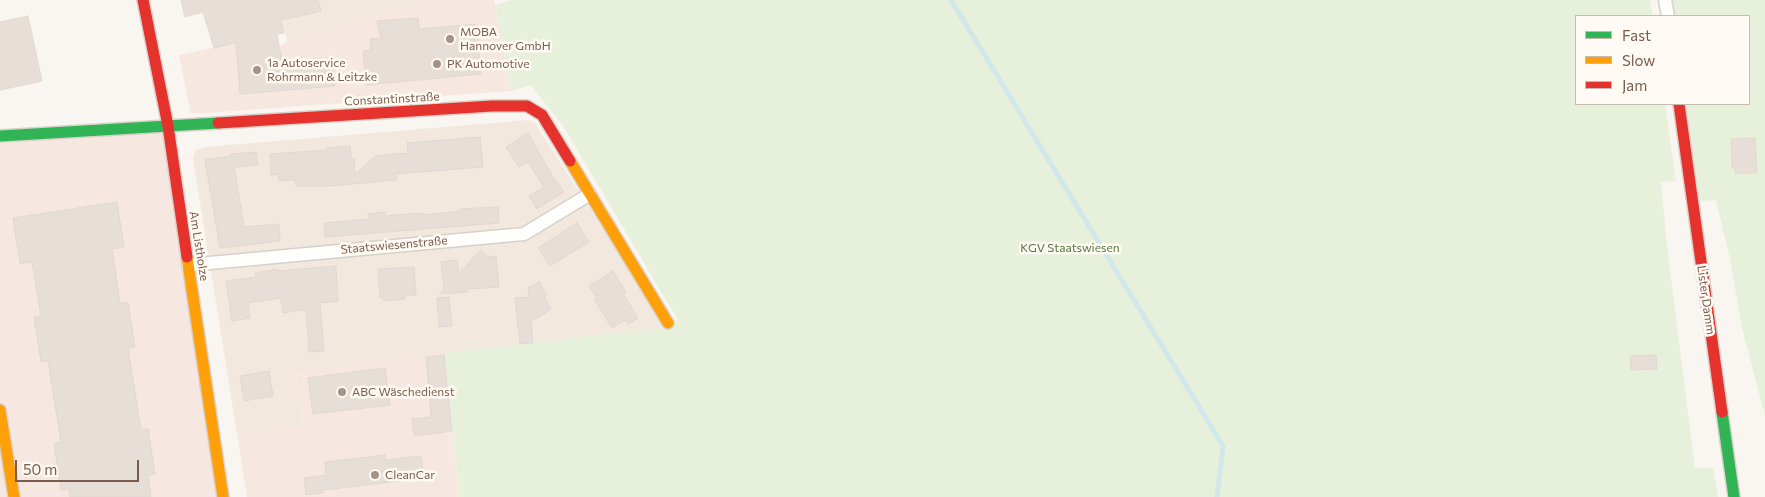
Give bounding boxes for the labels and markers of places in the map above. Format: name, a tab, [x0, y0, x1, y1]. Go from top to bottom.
place label: MOBA Hannover GmbH	[460, 25, 551, 53]
marker: MOBA Hannover GmbH	[444, 33, 456, 45]
place label: 1a Autoservice Rohrmann & Leitzke	[267, 56, 377, 84]
place label: PK Automotive	[447, 57, 530, 71]
marker: PK Automotive	[431, 58, 443, 70]
marker: 1a Autoservice Rohrmann & Leitzke	[251, 64, 263, 76]
place label: ABC Wäschedienst	[352, 385, 455, 399]
marker: ABC Wäschedienst	[336, 386, 348, 398]
place label: CleanCar	[385, 468, 435, 482]
marker: CleanCar	[369, 469, 381, 481]

